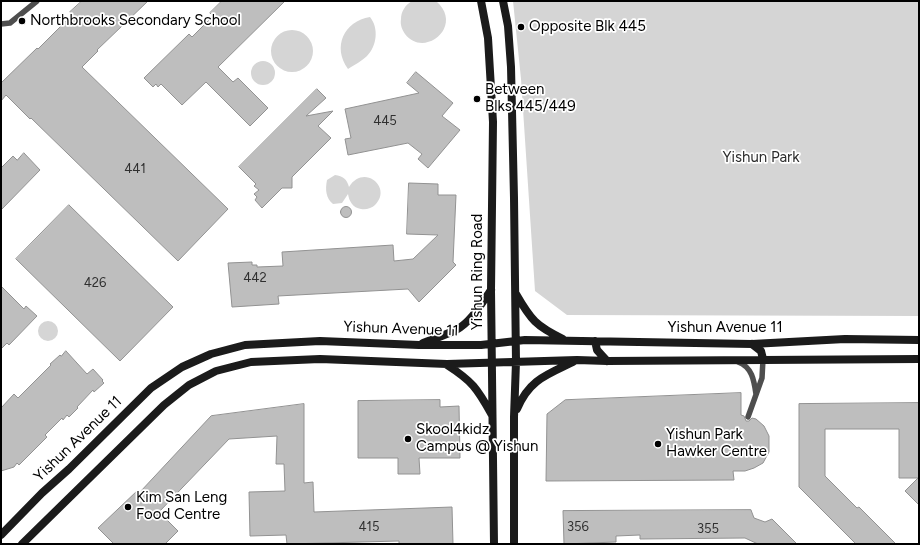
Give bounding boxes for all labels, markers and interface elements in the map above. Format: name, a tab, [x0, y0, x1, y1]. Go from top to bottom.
place label: Northbrooks Secondary School	[30, 12, 241, 30]
marker: Northbrooks Secondary School	[17, 16, 27, 26]
place label: Opposite Blk 445	[529, 18, 646, 36]
marker: Opposite Blk 445	[516, 22, 526, 32]
place label: Between Blks 445/449	[485, 81, 576, 116]
marker: Between Blks 445/449	[472, 94, 482, 104]
house number: 445	[373, 113, 397, 129]
park label: Yishun Park	[723, 149, 799, 167]
house number: 441	[124, 161, 146, 177]
street label: Yishun Ring Road	[469, 214, 487, 330]
house number: 442	[243, 270, 267, 286]
house number: 426	[84, 275, 106, 291]
street label: Yishun Avenue 11	[343, 318, 459, 340]
street label: Yishun Avenue 11	[667, 319, 783, 337]
street label: Yishun Avenue 11	[30, 393, 126, 485]
place label: Skool4kidz Campus @ Yishun	[416, 421, 538, 456]
place label: Yishun Park Hawker Centre	[666, 426, 767, 461]
marker: Skool4kidz Campus @ Yishun	[403, 434, 413, 444]
marker: Yishun Park Hawker Centre	[653, 439, 663, 449]
place label: Kim San Leng Food Centre	[136, 489, 227, 524]
marker: Kim San Leng Food Centre	[123, 502, 133, 512]
house number: 415	[359, 519, 379, 535]
house number: 356	[567, 519, 589, 535]
house number: 355	[697, 521, 719, 537]

